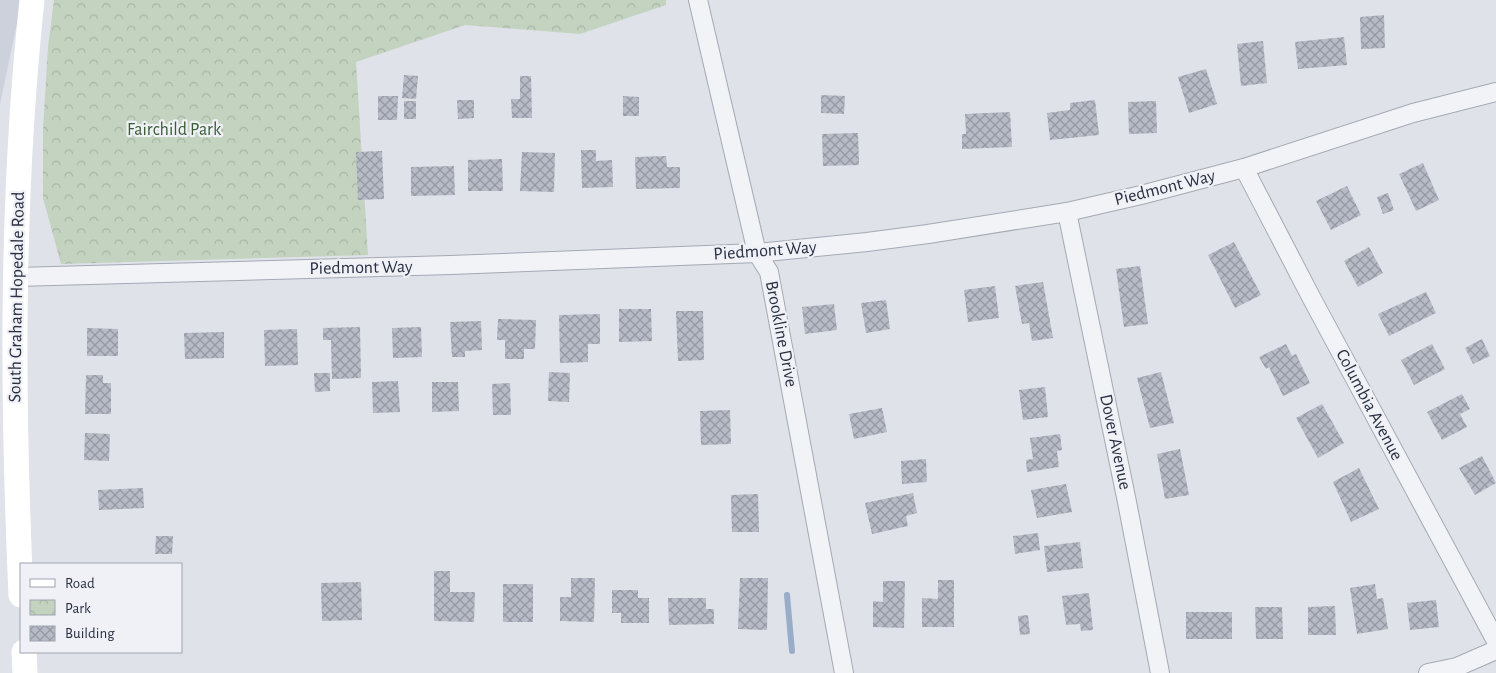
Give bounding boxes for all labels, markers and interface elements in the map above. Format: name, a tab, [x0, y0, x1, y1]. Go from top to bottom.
park label: Fairchild Park	[127, 121, 222, 139]
street label: Piedmont Way	[1113, 167, 1218, 209]
street label: South Graham Hopedale Road	[6, 191, 28, 403]
street label: Piedmont Way	[713, 238, 817, 264]
street label: Piedmont Way	[309, 258, 413, 278]
street label: Brookline Drive	[762, 279, 800, 389]
street label: Columbia Avenue	[1332, 346, 1406, 464]
street label: Dover Avenue	[1096, 393, 1134, 491]
legend	[20, 563, 182, 653]
text: Road	[65, 576, 95, 591]
text: Park	[65, 601, 91, 616]
text: Building	[65, 626, 115, 641]

